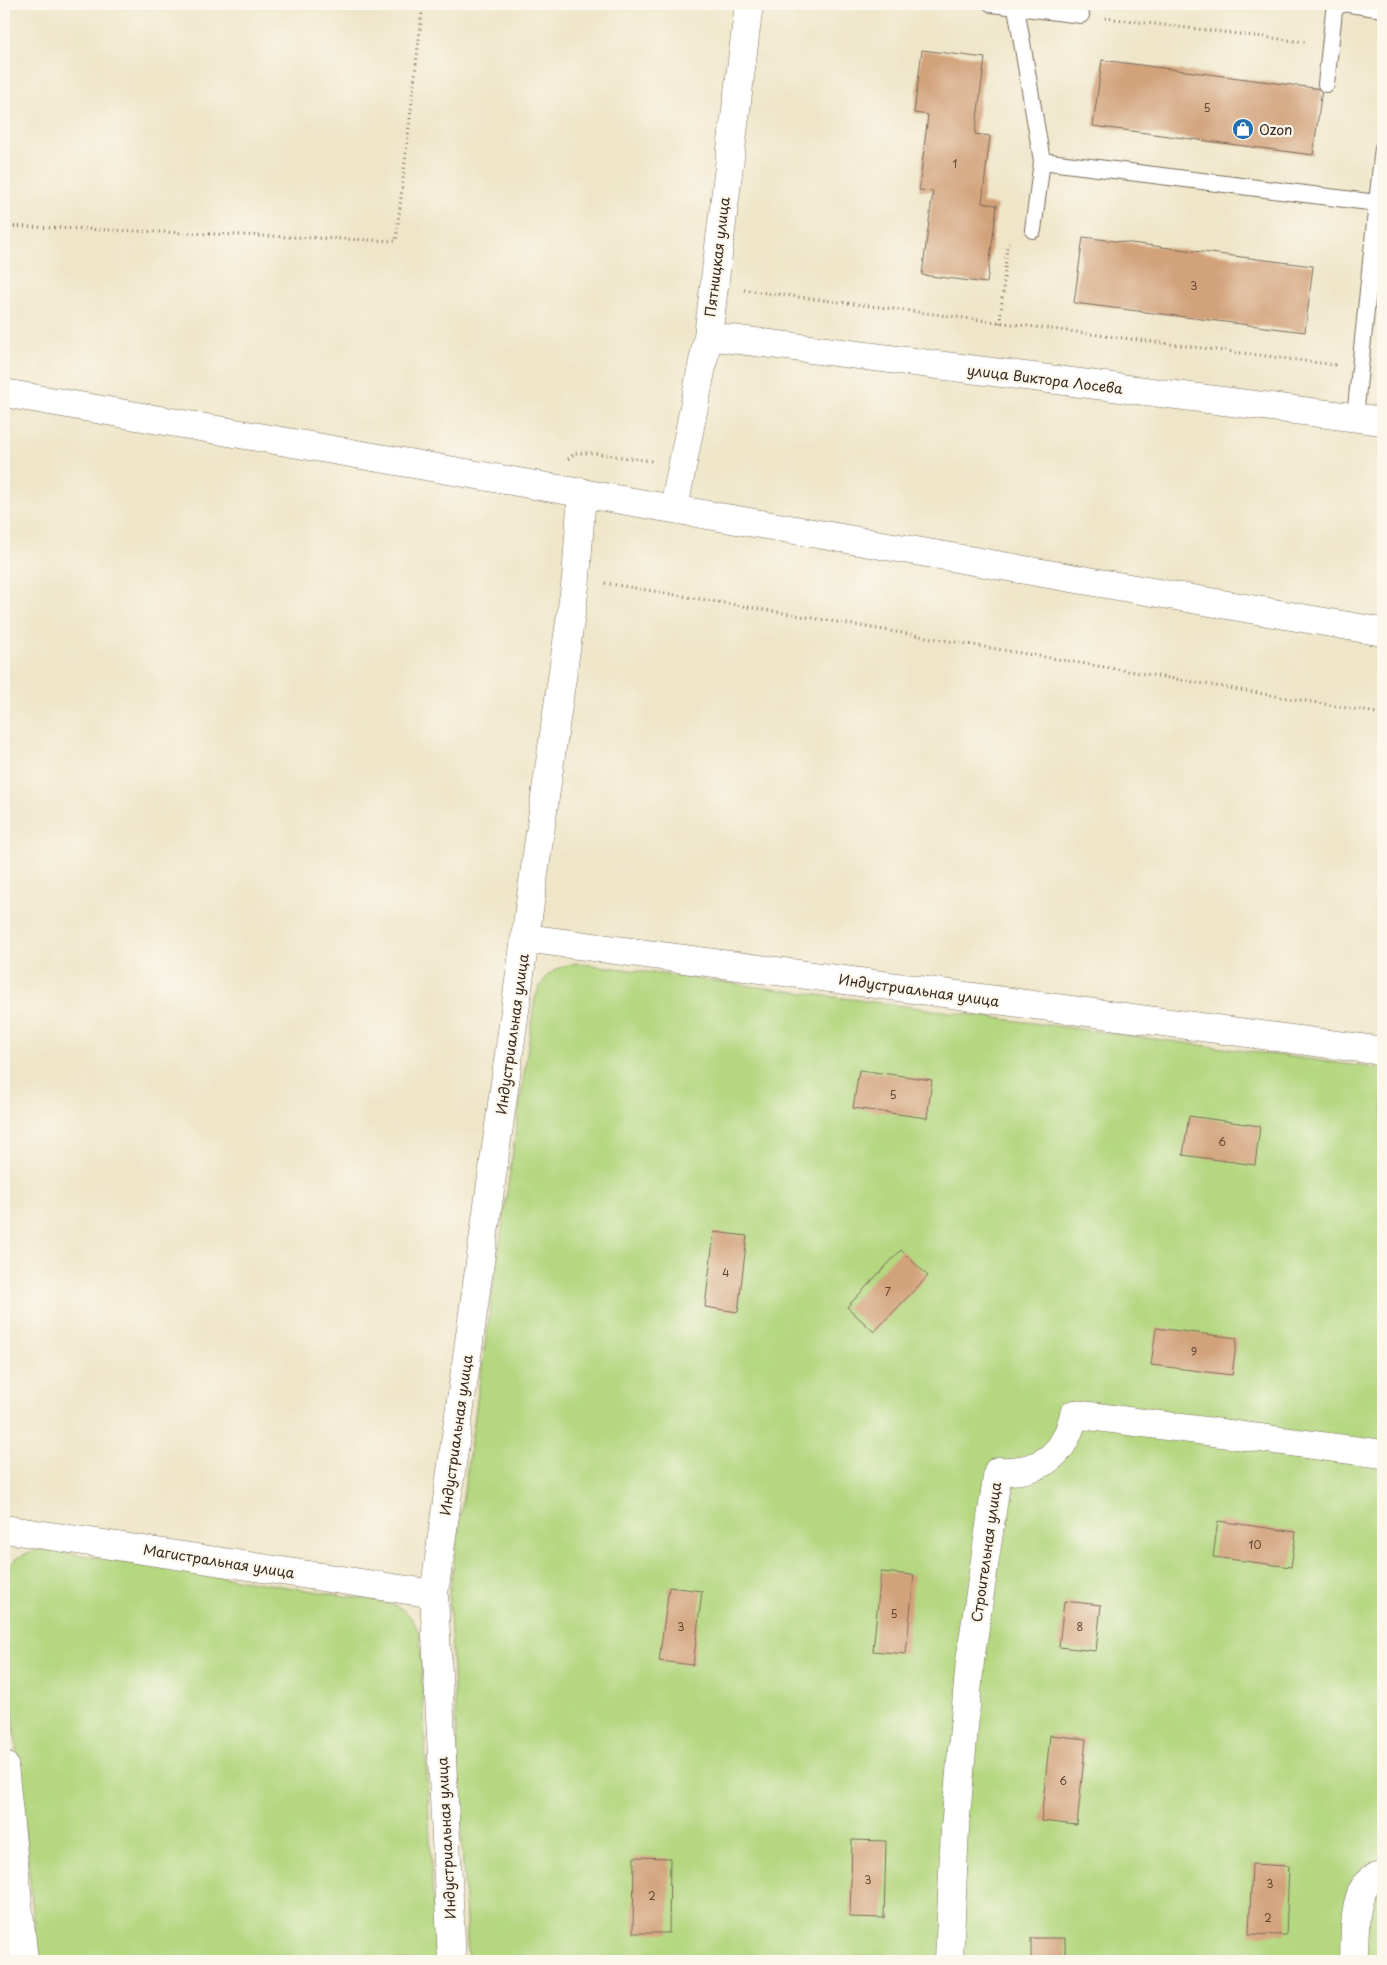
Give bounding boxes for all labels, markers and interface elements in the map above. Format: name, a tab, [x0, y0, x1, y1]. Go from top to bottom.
house number: 5	[1203, 99, 1211, 116]
shop icon: Ozon	[1231, 117, 1255, 141]
place label: Ozon	[1259, 119, 1292, 140]
house number: 1	[953, 155, 958, 172]
street label: Пятницкая улица	[699, 196, 735, 318]
house number: 3	[1190, 277, 1198, 294]
street label: улица Виктора Лосева	[966, 359, 1124, 399]
street label: Индустриальная улица	[490, 952, 534, 1116]
street label: Индустриальная улица	[837, 968, 1001, 1012]
house number: 5	[889, 1086, 897, 1103]
house number: 6	[1218, 1133, 1226, 1150]
house number: 4	[722, 1264, 730, 1281]
house number: 7	[885, 1283, 891, 1300]
house number: 9	[1191, 1343, 1197, 1360]
street label: Индустриальная улица	[434, 1353, 478, 1517]
street label: Строительная улица	[966, 1480, 1006, 1623]
house number: 10	[1249, 1536, 1261, 1553]
street label: Магистральная улица	[142, 1539, 297, 1583]
house number: 5	[890, 1605, 898, 1622]
house number: 3	[677, 1618, 685, 1635]
house number: 8	[1077, 1618, 1084, 1635]
street label: Индустриальная улица	[431, 1756, 461, 1920]
house number: 6	[1059, 1772, 1067, 1789]
house number: 3	[864, 1871, 872, 1888]
house number: 3	[1266, 1875, 1274, 1892]
house number: 2	[648, 1887, 656, 1904]
house number: 2	[1264, 1909, 1272, 1926]

